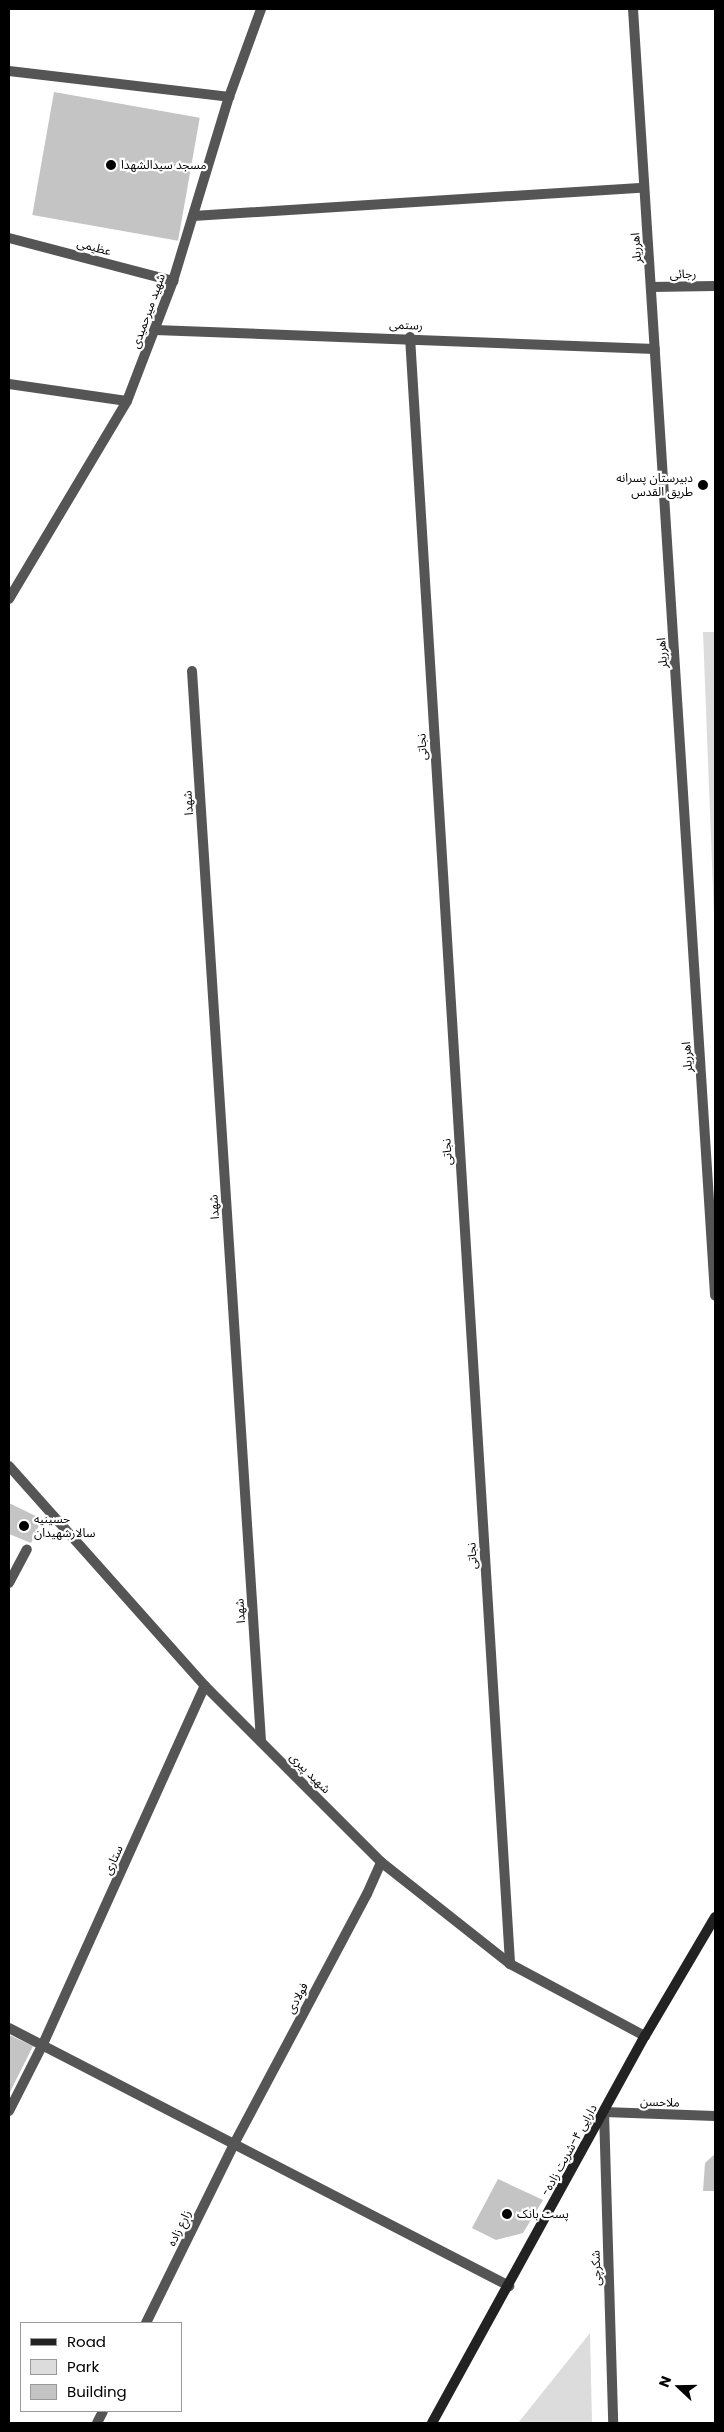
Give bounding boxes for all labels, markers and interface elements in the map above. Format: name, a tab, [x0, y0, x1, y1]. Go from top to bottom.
place label: مسجد سیدالشهدا	[121, 158, 206, 172]
marker: مسجد سیدالشهدا	[105, 159, 117, 171]
street label: اهرریلر	[628, 232, 644, 264]
street label: عظیمی	[75, 236, 113, 258]
street label: رجائی	[670, 267, 696, 281]
street label: شهید میرحمیدی	[128, 272, 168, 350]
street label: رستمی	[389, 317, 423, 333]
place label: دبیرستان پسرانه طریق القدس	[616, 471, 693, 499]
marker: دبیرستان پسرانه طریق القدس	[697, 479, 709, 491]
street label: اهرریلر	[654, 637, 670, 669]
street label: نجاتی	[414, 733, 430, 761]
street label: شهدا	[180, 790, 196, 816]
street label: اهرریلر	[679, 1041, 695, 1073]
street label: نجاتی	[439, 1138, 455, 1166]
street label: شهدا	[206, 1194, 222, 1220]
place label: حسینیه سالارشهیدان	[34, 1512, 95, 1540]
marker: حسینیه سالارشهیدان	[18, 1520, 30, 1532]
street label: نجاتی	[464, 1542, 480, 1570]
street label: شهدا	[232, 1598, 248, 1624]
street label: شهید پیری	[287, 1750, 333, 1796]
street label: ستاری	[100, 1843, 126, 1877]
street label: فولادی	[283, 1980, 311, 2016]
street label: ملاحسن	[640, 2094, 680, 2110]
street label: -دارایی ۴-شربت زاده	[538, 2102, 600, 2198]
place label: پست بانک	[517, 2207, 569, 2221]
street label: زارع زاده	[164, 2208, 194, 2248]
marker: پست بانک	[501, 2208, 513, 2220]
street label: شکرچی	[588, 2250, 604, 2286]
legend	[20, 2322, 182, 2412]
text: Road	[67, 2331, 106, 2352]
text: Park	[67, 2356, 99, 2377]
north arrow	[654, 2362, 704, 2412]
text: N	[654, 2373, 676, 2390]
text: Building	[67, 2381, 127, 2402]

